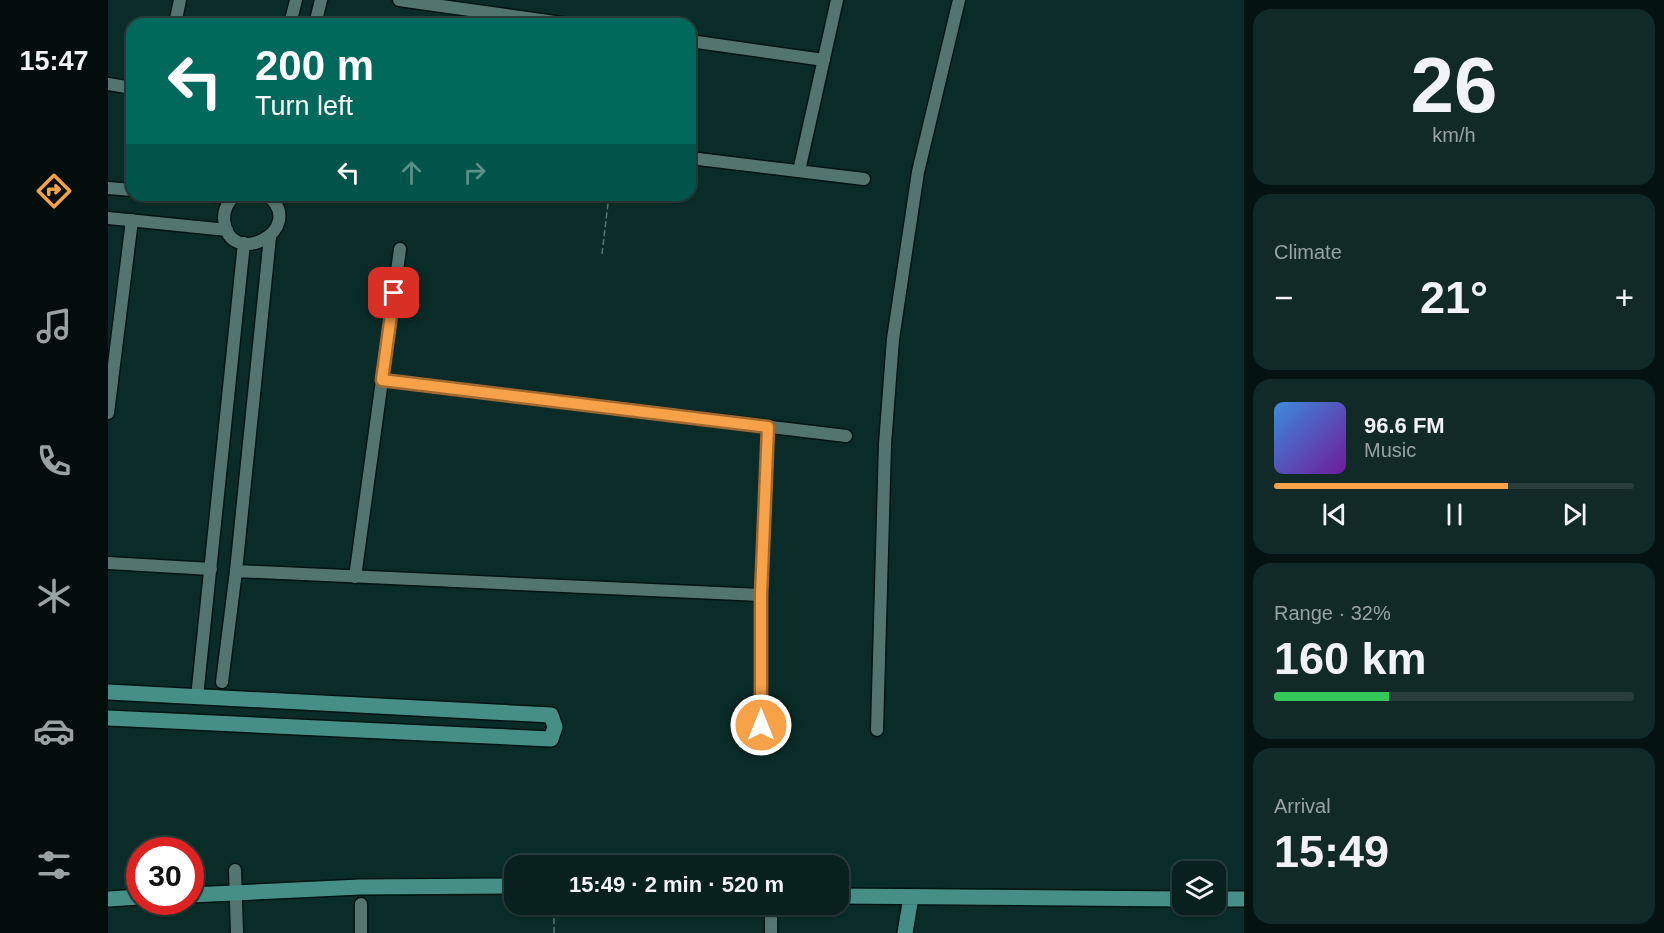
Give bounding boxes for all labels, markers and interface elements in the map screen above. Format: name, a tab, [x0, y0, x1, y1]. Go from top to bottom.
text: 26	[1411, 41, 1497, 129]
icon: left	[156, 42, 234, 120]
text: 200 m	[255, 42, 374, 89]
text: 15:47	[19, 46, 89, 76]
text: Turn left	[255, 91, 353, 121]
text: km/h	[1432, 124, 1476, 146]
icon: left	[332, 156, 365, 189]
icon: ahead	[395, 156, 428, 189]
icon: right	[458, 156, 491, 189]
icon: directions	[33, 170, 75, 212]
text: Climate	[1274, 241, 1342, 263]
pin	[368, 267, 419, 318]
text: 21°	[1420, 272, 1488, 323]
icon: arrive	[377, 276, 410, 309]
text: −	[1274, 279, 1293, 316]
text: +	[1615, 279, 1634, 316]
icon: music	[33, 305, 75, 347]
text: 96.6 FM	[1364, 413, 1445, 438]
text: Music	[1364, 439, 1416, 461]
icon: phone	[33, 440, 75, 482]
icon: previous	[1318, 498, 1351, 531]
icon: pause	[1438, 498, 1471, 531]
icon: next	[1558, 498, 1591, 531]
icon: climate	[33, 575, 75, 617]
text: Range · 32%	[1274, 602, 1391, 624]
text: 160 km	[1274, 633, 1427, 684]
position arrow	[729, 693, 793, 757]
icon: car	[33, 710, 75, 752]
text: Arrival	[1274, 795, 1331, 817]
text: 15:49	[1274, 826, 1389, 877]
speed limit sign: 30	[126, 837, 204, 915]
icon: filters	[33, 844, 75, 886]
map controls	[1172, 861, 1226, 915]
button: layers	[1172, 861, 1226, 915]
text: 15:49 · 2 min · 520 m	[569, 872, 784, 897]

